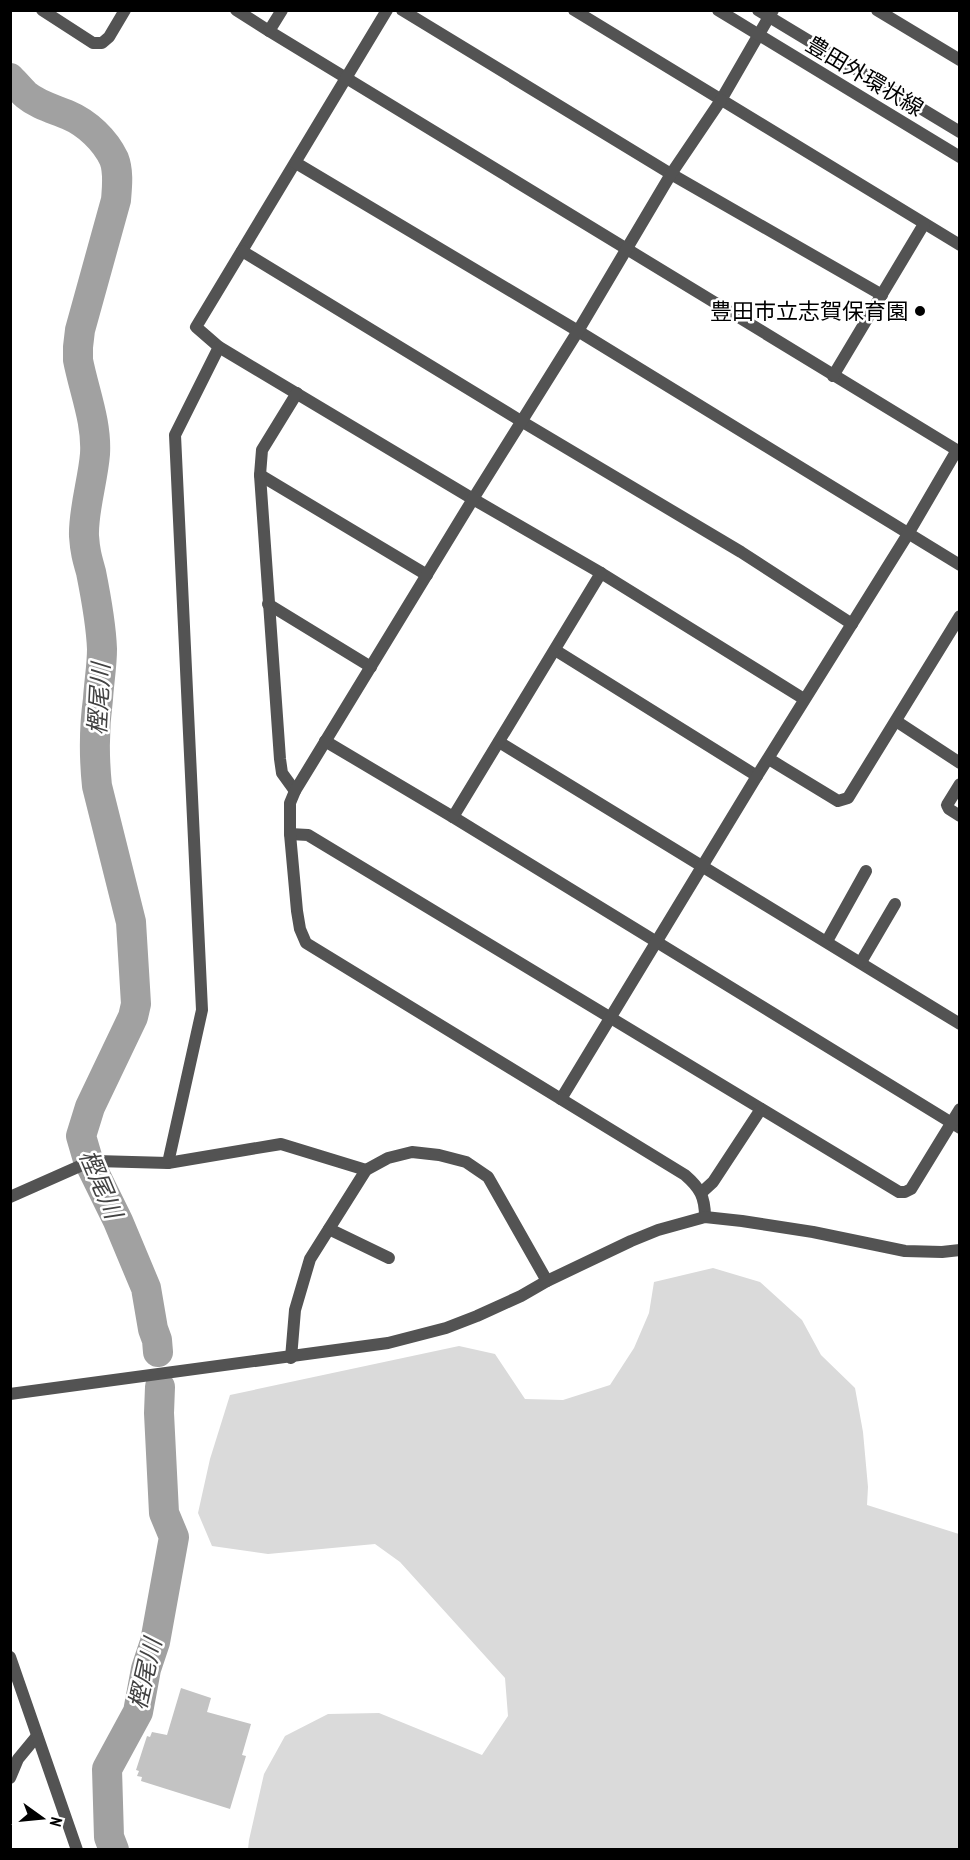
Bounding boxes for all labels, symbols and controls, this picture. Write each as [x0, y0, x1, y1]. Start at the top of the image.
street label: 豊田外環状線 [801, 30, 929, 122]
place label: 豊田市立志賀保育園 [710, 297, 908, 325]
marker: 豊田市立志賀保育園 [913, 304, 927, 318]
water label: 樫尾川 [82, 659, 117, 736]
water label: 樫尾川 [73, 1145, 131, 1226]
water label: 樫尾川 [122, 1633, 169, 1713]
north arrow [12, 1788, 72, 1848]
text: N [46, 1815, 67, 1829]

